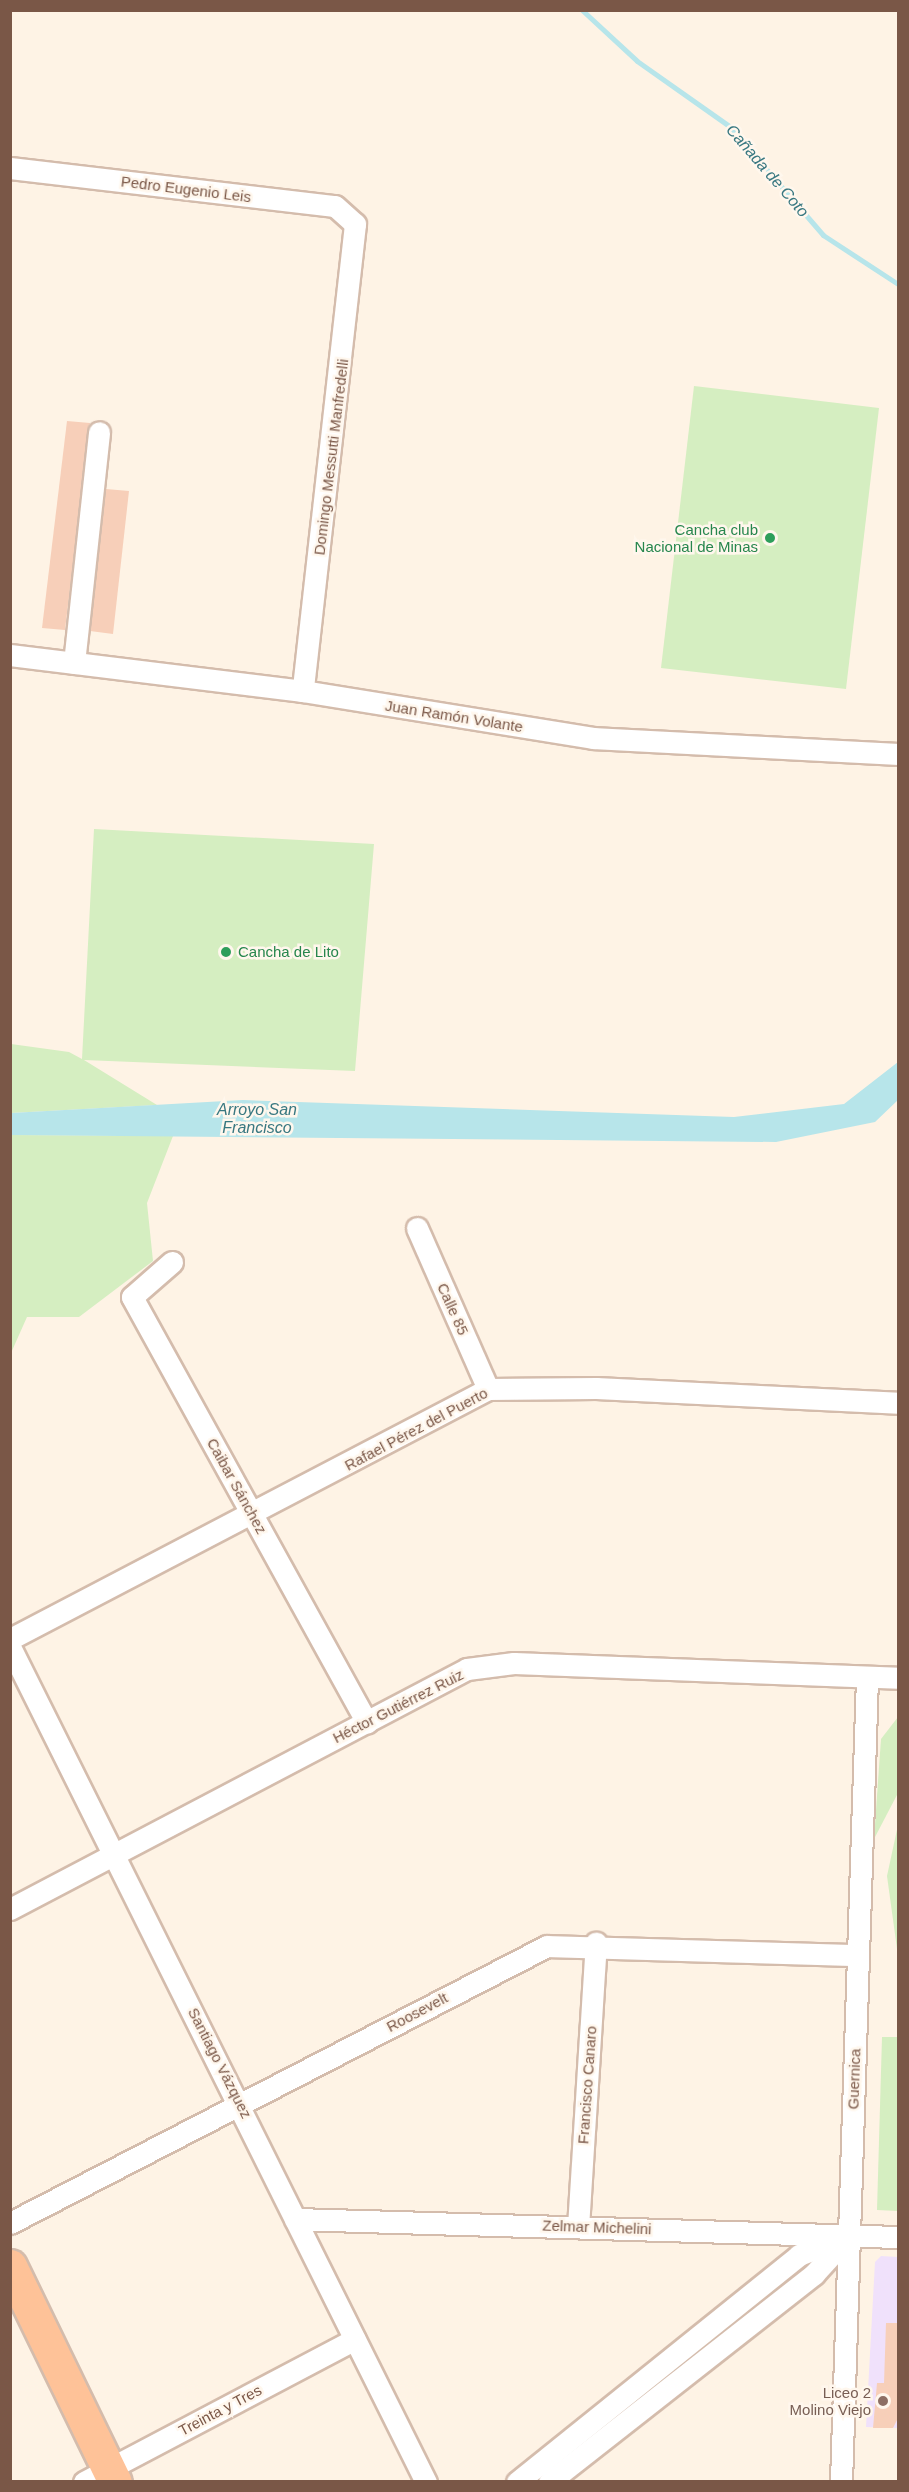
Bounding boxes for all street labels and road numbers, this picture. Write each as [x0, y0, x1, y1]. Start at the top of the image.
street label: Pedro Eugenio Leis [120, 172, 252, 206]
street label: Domingo Messutti Manfredelli [310, 358, 352, 556]
street label: Juan Ramón Volante [384, 696, 524, 736]
street label: Calle 85 [434, 1280, 472, 1338]
street label: Rafael Pérez del Puerto [341, 1384, 491, 1474]
street label: Caibar Sánchez [203, 1435, 271, 1537]
street label: Héctor Gutiérrez Ruiz [330, 1665, 466, 1747]
street label: Roosevelt [383, 1988, 451, 2036]
street label: Santiago Vázquez [184, 2005, 256, 2121]
street label: Francisco Canaro [574, 2025, 600, 2145]
street label: Guernica [844, 2048, 864, 2110]
street label: Zelmar Michelini [542, 2216, 652, 2238]
street label: Treinta y Tres [175, 2381, 265, 2439]

